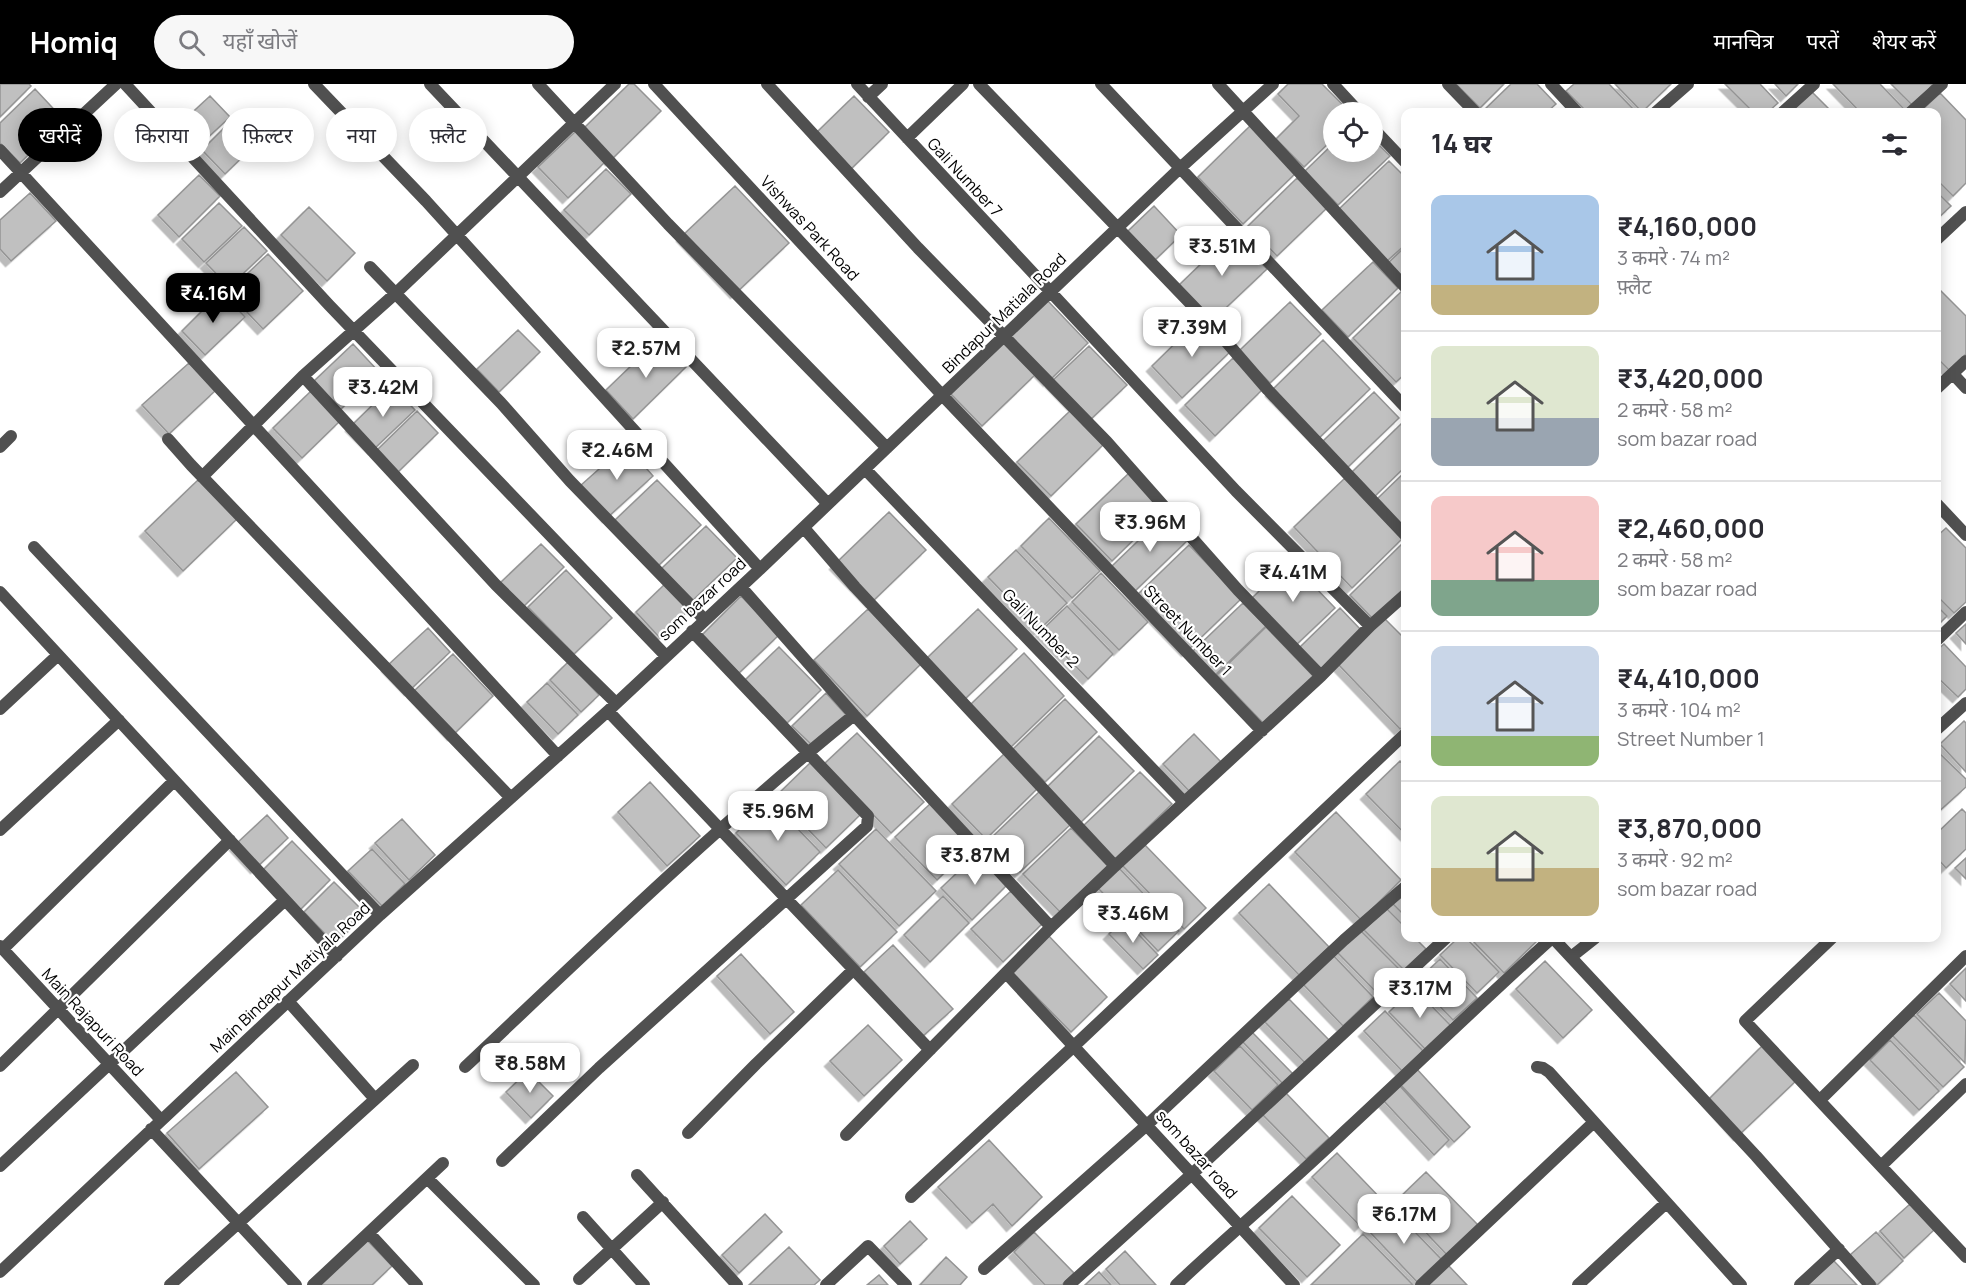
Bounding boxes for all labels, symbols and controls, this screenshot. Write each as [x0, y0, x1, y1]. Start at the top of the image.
search box [154, 15, 574, 69]
text: Homiq [30, 23, 118, 61]
icon: search [175, 26, 208, 59]
text: यहाँ खोजें [223, 26, 297, 56]
text: मानचित्र [1714, 27, 1774, 55]
text: परतें [1807, 27, 1839, 55]
text: शेयर करें [1872, 27, 1936, 55]
map controls [1323, 102, 1383, 162]
button: locate [1323, 102, 1383, 162]
chip: खरीदें [18, 108, 102, 162]
chip: किराया [114, 108, 210, 162]
chip: फ़िल्टर [222, 108, 314, 162]
chip: नया [326, 108, 397, 162]
chip: फ़्लैट [409, 108, 487, 162]
text: 14 घर [1431, 125, 1492, 161]
icon: filters [1878, 128, 1911, 161]
street label: Gali Number 7 [923, 133, 1007, 221]
street label: Vishwas Park Road [755, 171, 865, 285]
text: ₹4,160,000 [1617, 208, 1757, 244]
icon: home [1479, 219, 1551, 291]
pin: ₹3.51M [1173, 226, 1271, 277]
text: ₹3.51M [1188, 232, 1256, 259]
text: 3 कमरे · 74 m² [1617, 244, 1730, 271]
street label: Bindapur Matiala Road [937, 248, 1071, 378]
pin: ₹4.16M [164, 273, 262, 324]
text: फ़्लैट [1617, 273, 1652, 300]
text: ₹4.16M [180, 279, 246, 306]
pin: ₹7.39M [1143, 307, 1241, 358]
text: ₹7.39M [1157, 313, 1227, 340]
pin: ₹2.57M [597, 328, 695, 379]
text: ₹2.57M [611, 334, 681, 361]
text: ₹3,420,000 [1617, 360, 1764, 396]
pin: ₹3.42M [334, 367, 432, 418]
icon: home [1479, 370, 1551, 442]
text: ₹3.42M [347, 373, 419, 400]
text: 2 कमरे · 58 m² [1617, 396, 1733, 423]
text: som bazar road [1617, 425, 1757, 452]
pin: ₹2.46M [568, 430, 666, 481]
text: ₹2.46M [581, 436, 653, 463]
pin: ₹3.96M [1101, 502, 1199, 553]
text: ₹3.96M [1114, 508, 1186, 535]
text: ₹2,460,000 [1617, 510, 1765, 546]
icon: home [1479, 520, 1551, 592]
text: 2 कमरे · 58 m² [1617, 546, 1733, 573]
pin: ₹4.41M [1244, 552, 1342, 603]
street label: som bazar road [653, 553, 751, 645]
text: ₹4.41M [1259, 558, 1327, 585]
text: som bazar road [1617, 575, 1757, 602]
street label: Street Number 1 [1139, 580, 1237, 680]
street label: Gali Number 2 [998, 584, 1084, 672]
text: ₹4,410,000 [1617, 660, 1760, 696]
icon: home [1479, 670, 1551, 742]
text: 3 कमरे · 104 m² [1617, 696, 1741, 723]
text: Street Number 1 [1617, 725, 1765, 752]
pin: ₹5.96M [729, 791, 827, 842]
text: ₹5.96M [742, 797, 814, 824]
text: ₹3,870,000 [1617, 810, 1762, 846]
icon: home [1479, 820, 1551, 892]
pin: ₹3.87M [926, 835, 1024, 886]
text: ₹3.87M [940, 841, 1010, 868]
text: 3 कमरे · 92 m² [1617, 846, 1733, 873]
text: som bazar road [1617, 875, 1757, 902]
pin: ₹3.46M [1084, 893, 1182, 944]
street label: Main Bindapur Matiyala Road [205, 897, 375, 1057]
text: ₹3.46M [1097, 899, 1169, 926]
street label: Main Rajapuri Road [37, 963, 149, 1081]
pin: ₹3.17M [1371, 968, 1469, 1019]
text: ₹3.17M [1388, 974, 1452, 1001]
pin: ₹8.58M [481, 1043, 579, 1094]
text: ₹8.58M [494, 1049, 566, 1076]
street label: som bazar road [1151, 1105, 1243, 1203]
pin: ₹6.17M [1355, 1194, 1453, 1245]
text: ₹6.17M [1372, 1200, 1437, 1227]

